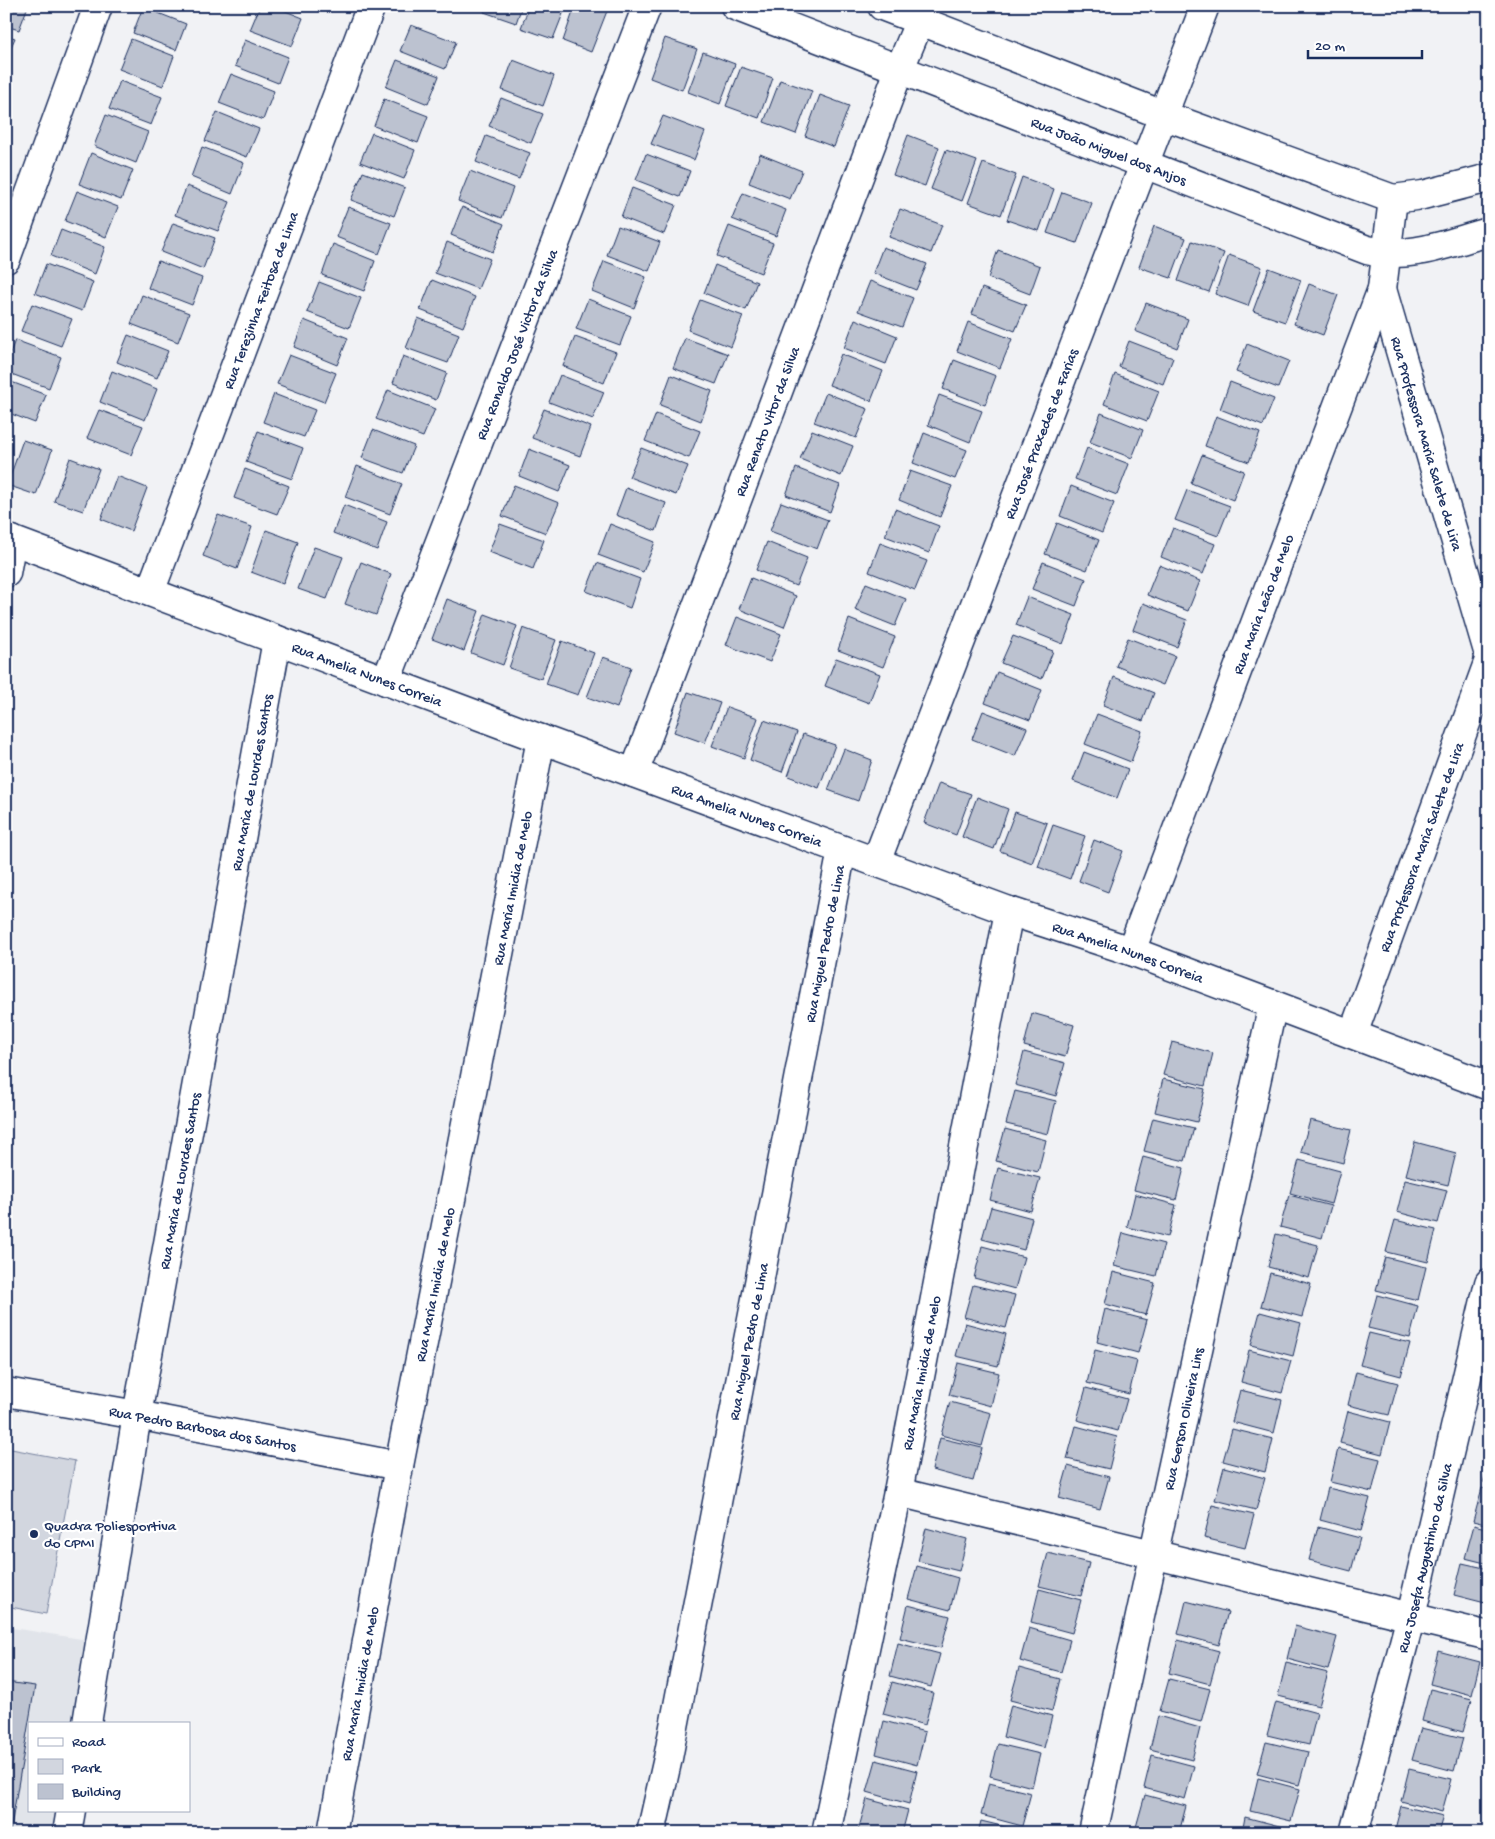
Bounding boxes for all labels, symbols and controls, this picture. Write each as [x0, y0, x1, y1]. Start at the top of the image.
scale bar [1308, 28, 1421, 60]
text: 20 m [1315, 38, 1345, 56]
street label: Rua João Miguel dos Anjos [1028, 114, 1189, 191]
street label: Rua Terezinha Feitosa de Lima [220, 209, 304, 392]
street label: Rua Ronaldo José Victor da Silva [473, 247, 563, 443]
street label: Rua Professora Maria Salete de Lira [1385, 335, 1465, 554]
street label: Rua Renato Vitor da Silva [732, 344, 805, 499]
street label: Rua José Praxedes de Farias [1002, 346, 1084, 522]
street label: Rua Maria Leão de Melo [1230, 532, 1299, 677]
street label: Rua Amelia Nunes Correia [289, 639, 445, 712]
street label: Rua Maria de Lourdes Santos [228, 692, 278, 872]
street label: Rua Professora Maria Salete de Lira [1376, 740, 1470, 955]
street label: Rua Amelia Nunes Correia [668, 781, 825, 853]
street label: Rua Maria Imidia de Melo [490, 809, 538, 967]
street label: Rua Miguel Pedro de Lima [802, 863, 850, 1024]
street label: Rua Amelia Nunes Correia [1050, 919, 1206, 989]
street label: Rua Maria de Lourdes Santos [156, 1091, 206, 1271]
street label: Rua Maria Imidia de Melo [413, 1206, 460, 1364]
street label: Rua Miguel Pedro de Lima [726, 1261, 774, 1422]
street label: Rua Maria Imidia de Melo [899, 1294, 946, 1452]
street label: Rua Gerson Oliveira Lins [1161, 1346, 1209, 1492]
street label: Rua Pedro Barbosa dos Santos [107, 1403, 298, 1457]
street label: Rua Josefa Augustinho da Silva [1395, 1461, 1458, 1655]
place label: Quadra Poliesportiva do CPMI [44, 1518, 177, 1553]
marker: Quadra Poliesportiva do CPMI [28, 1528, 40, 1540]
street label: Rua Maria Imidia de Melo [338, 1605, 384, 1763]
legend [28, 1722, 190, 1812]
text: Road [72, 1734, 106, 1752]
text: Park [71, 1760, 102, 1778]
text: Building [71, 1784, 121, 1802]

